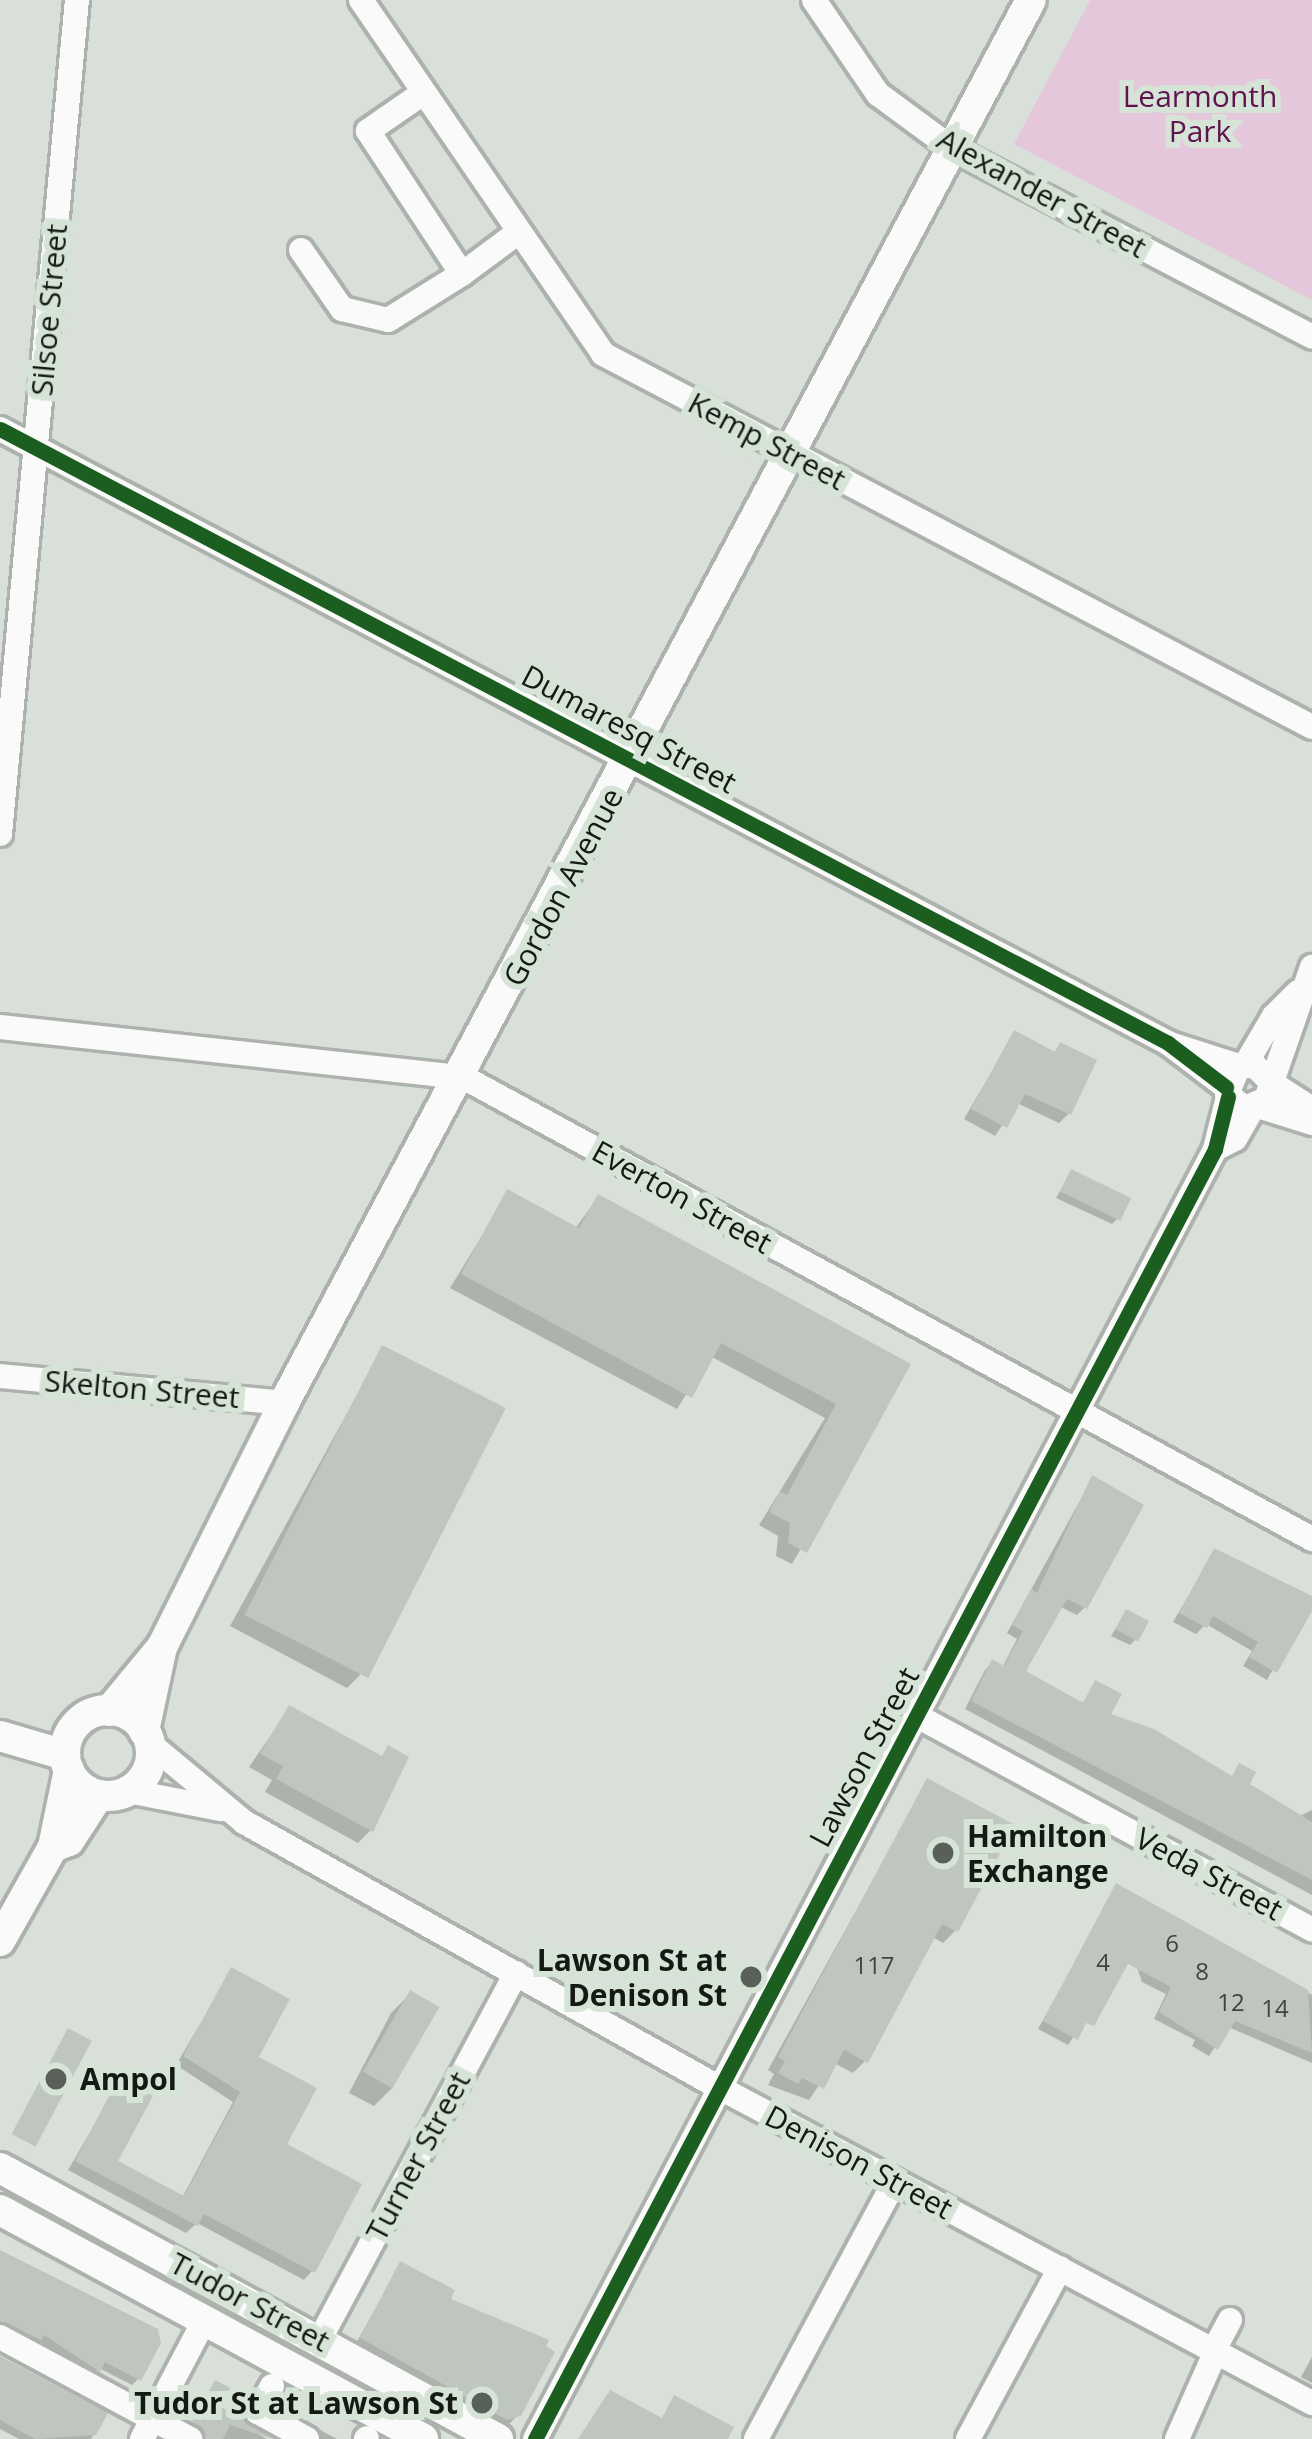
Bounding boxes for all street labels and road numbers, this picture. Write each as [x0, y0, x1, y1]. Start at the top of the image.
street label: Alexander Street [931, 121, 1153, 265]
street label: Silsoe Street [24, 223, 74, 397]
street label: Kemp Street [682, 385, 852, 497]
street label: Dumaresq Street [516, 657, 742, 801]
street label: Gordon Avenue [496, 782, 630, 992]
street label: Everton Street [586, 1133, 778, 1261]
street label: Skelton Street [43, 1363, 241, 1415]
street label: Lawson Street [802, 1661, 926, 1853]
street label: Veda Street [1129, 1820, 1289, 1928]
street label: Turner Street [358, 2065, 478, 2247]
street label: Denison Street [759, 2098, 959, 2226]
street label: Tudor Street [164, 2245, 336, 2359]

